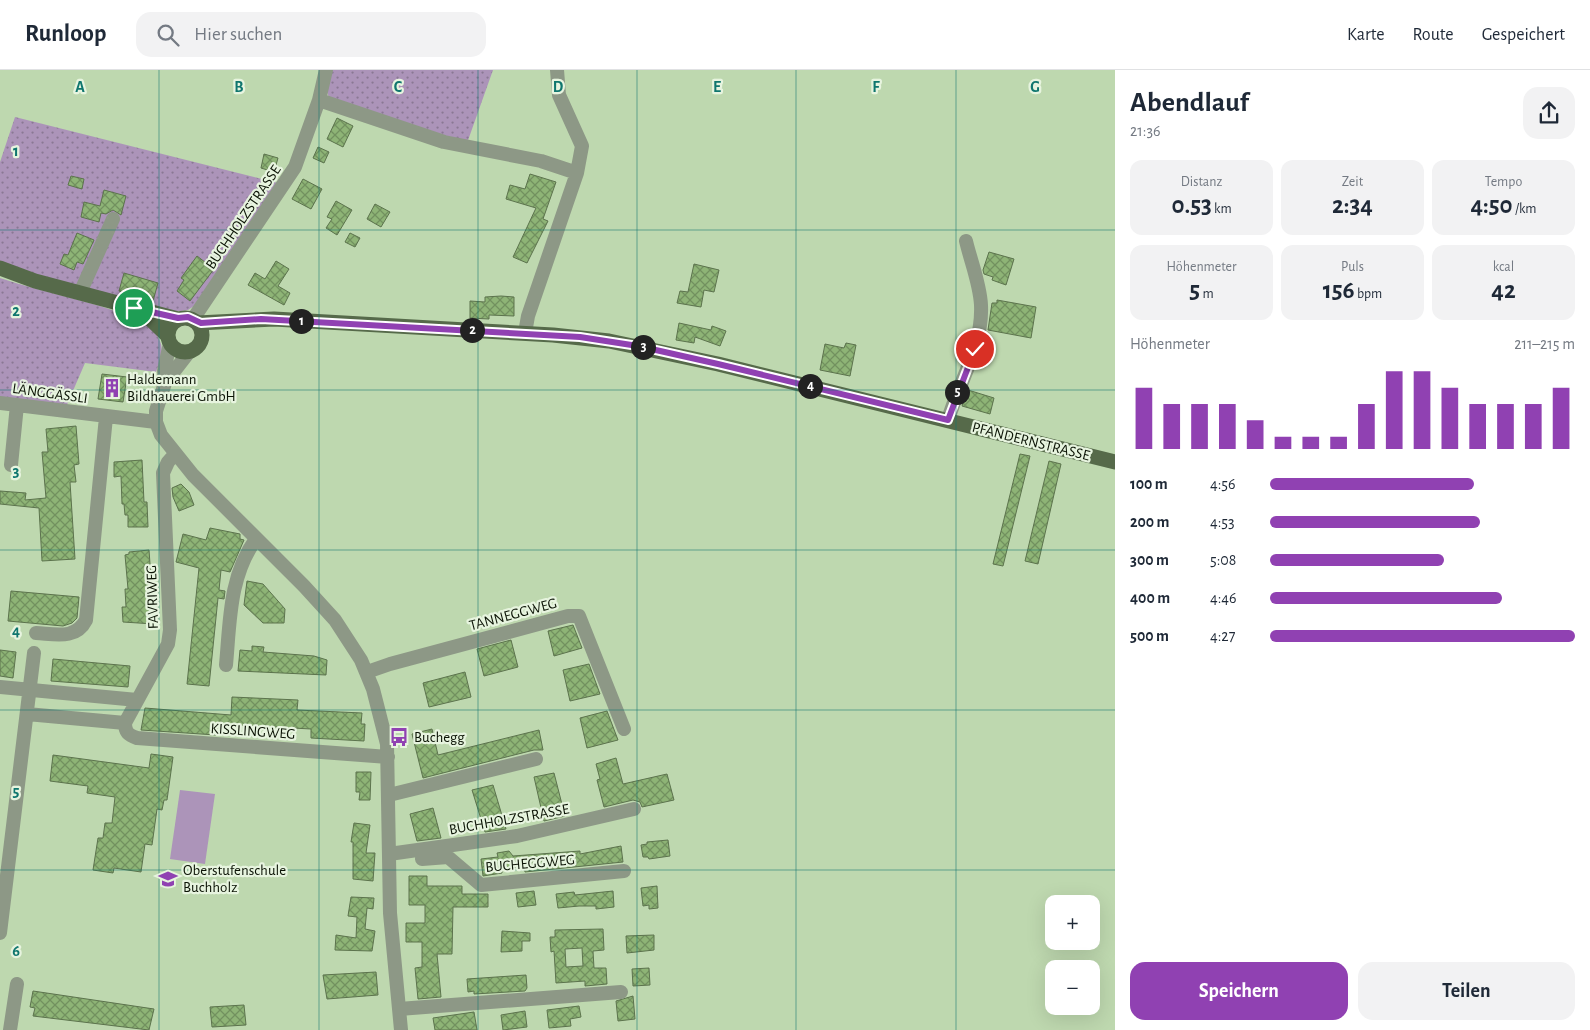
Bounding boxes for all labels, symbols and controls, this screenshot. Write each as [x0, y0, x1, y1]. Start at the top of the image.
search box [136, 12, 486, 57]
icon: search [154, 21, 182, 49]
text: Runloop [25, 22, 106, 46]
text: Hier suchen [194, 25, 282, 44]
text: Karte [1347, 26, 1384, 44]
text: Route [1412, 26, 1454, 44]
text: Gespeichert [1482, 26, 1565, 44]
text: A [75, 79, 85, 95]
text: B [234, 79, 244, 95]
text: C [394, 79, 403, 95]
text: D [553, 79, 564, 95]
text: E [713, 79, 721, 95]
text: F [872, 79, 880, 95]
text: G [1030, 79, 1040, 95]
button: share [1523, 87, 1575, 139]
text: Abendlauf [1130, 89, 1249, 117]
text: 21:36 [1130, 123, 1161, 139]
text: 1 [13, 143, 19, 159]
street label: BUCHHOLZSTRASSE [203, 163, 284, 272]
text: Distanz [1181, 175, 1222, 189]
text: Zeit [1342, 175, 1363, 189]
text: Tempo [1485, 175, 1522, 189]
text: 0.53 [1171, 193, 1212, 218]
text: 2:34 [1332, 193, 1373, 218]
text: 4:50 [1470, 193, 1513, 218]
text: km [1212, 202, 1232, 216]
text: /km [1513, 202, 1537, 216]
text: Höhenmeter [1167, 260, 1236, 274]
text: Puls [1341, 260, 1364, 274]
text: kcal [1493, 260, 1514, 274]
text: 5 [1189, 278, 1200, 303]
text: 156 [1323, 278, 1355, 303]
text: 42 [1491, 278, 1516, 303]
pin [113, 287, 155, 329]
text: m [1200, 287, 1214, 301]
text: bpm [1355, 287, 1382, 301]
icon: arrive [120, 294, 148, 322]
text: 2 [12, 303, 20, 319]
pin: 1 [288, 308, 314, 334]
text: 1 [299, 314, 304, 328]
pin: 2 [460, 318, 484, 342]
text: 2 [469, 323, 476, 337]
pin [954, 328, 996, 370]
pin: 3 [630, 334, 656, 360]
icon: check [961, 335, 989, 363]
text: Höhenmeter [1130, 336, 1210, 352]
text: 211–215 m [1514, 336, 1575, 352]
text: 3 [640, 340, 647, 354]
place label: Haldemann Bildhauerei GmbH [127, 372, 236, 404]
pin: 4 [798, 374, 822, 398]
building icon: Haldemann Bildhauerei GmbH [101, 377, 123, 399]
text: 4 [807, 379, 814, 393]
street label: LÄNGGÄSSLI [11, 380, 89, 406]
pin: 5 [944, 380, 970, 404]
text: 5 [954, 385, 961, 399]
street label: PFANDERNSTRASSE [970, 420, 1091, 463]
text: 3 [13, 463, 20, 479]
text: 100 m [1130, 476, 1168, 492]
text: 4:56 [1210, 476, 1236, 492]
text: 200 m [1130, 514, 1170, 530]
text: 4:53 [1210, 514, 1235, 530]
text: 300 m [1130, 552, 1169, 568]
text: 5:08 [1210, 552, 1236, 568]
street label: FAVRIWEG [144, 565, 161, 629]
text: 400 m [1130, 590, 1170, 606]
text: 4:46 [1210, 590, 1237, 606]
street label: TANNEGGWEG [468, 596, 559, 633]
text: 4 [12, 623, 20, 639]
text: 500 m [1130, 628, 1169, 644]
text: 4:27 [1210, 628, 1235, 644]
street label: KISSLINGWEG [210, 721, 296, 742]
bus stop icon: Buchegg [388, 726, 410, 748]
place label: Buchegg [414, 730, 465, 745]
text: 5 [13, 783, 20, 799]
street label: BUCHHOLZSTRASSE [448, 802, 570, 837]
street label: BUCHEGGWEG [485, 852, 575, 875]
place label: Oberstufenschule Buchholz [183, 863, 286, 895]
school or university icon: Oberstufenschule Buchholz [157, 868, 179, 890]
map controls [1045, 895, 1100, 1015]
button: + [1045, 895, 1100, 950]
text: 6 [12, 943, 20, 959]
button: − [1045, 960, 1100, 1015]
button: Speichern [1130, 962, 1348, 1020]
button: Teilen [1358, 962, 1575, 1020]

